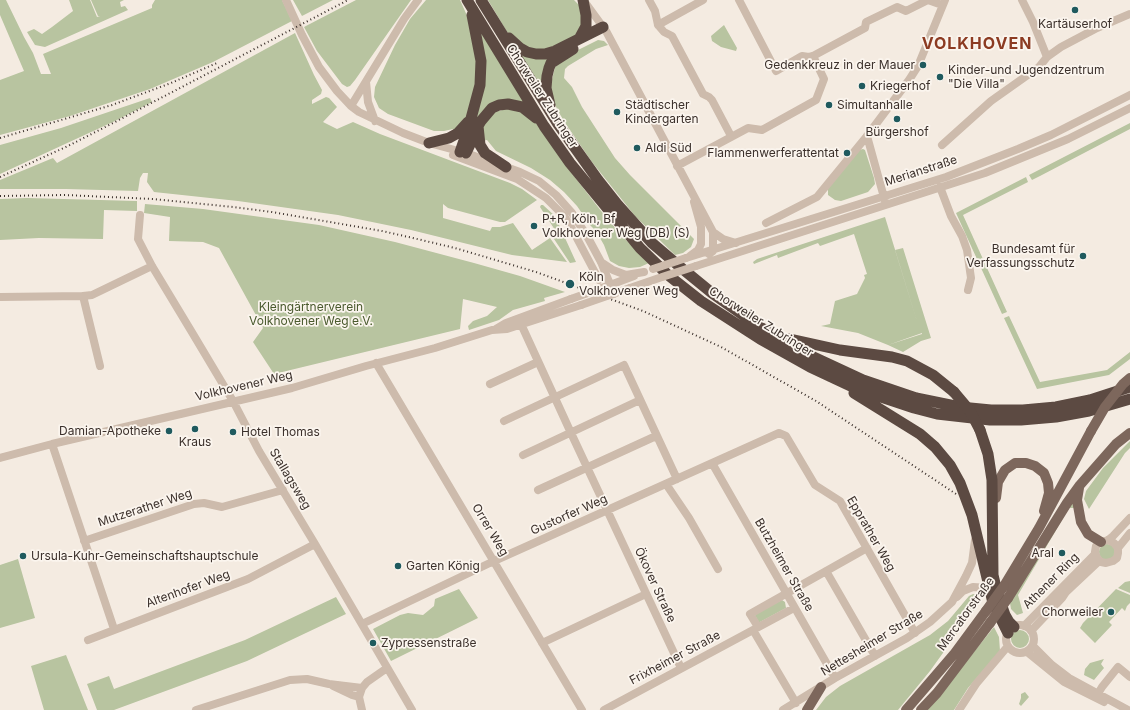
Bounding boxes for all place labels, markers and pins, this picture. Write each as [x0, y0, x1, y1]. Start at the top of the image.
marker: Kartäuserhof [1070, 5, 1080, 15]
place label: Kartäuserhof [1038, 17, 1112, 31]
place label: Gedenkkreuz in der Mauer [764, 58, 915, 72]
marker: Gedenkkreuz in der Mauer [918, 60, 928, 70]
place label: Kinder-und Jugendzentrum "Die Villa" [948, 63, 1104, 91]
marker: Kinder-und Jugendzentrum "Die Villa" [935, 72, 945, 82]
place label: Kriegerhof [870, 79, 930, 93]
marker: Kriegerhof [857, 81, 867, 91]
place label: Städtischer Kindergarten [625, 98, 699, 126]
place label: Simultanhalle [837, 98, 913, 112]
marker: Simultanhalle [824, 100, 834, 110]
marker: Städtischer Kindergarten [612, 107, 622, 117]
marker: Bürgershof [892, 114, 902, 124]
place label: Bürgershof [865, 125, 929, 139]
place label: Aldi Süd [645, 141, 692, 155]
marker: Aldi Süd [632, 143, 642, 153]
place label: Flammenwerferattentat [707, 146, 839, 160]
marker: Flammenwerferattentat [842, 148, 852, 158]
place label: P+R, Köln, Bf Volkhovener Weg (DB) (S) [542, 212, 690, 240]
marker: P+R, Köln, Bf Volkhovener Weg (DB) (S) [529, 221, 539, 231]
place label: Bundesamt für Verfassungsschutz [966, 242, 1075, 270]
marker: Bundesamt für Verfassungsschutz [1078, 251, 1088, 261]
place label: Köln Volkhovener Weg [579, 270, 678, 298]
marker: Köln Volkhovener Weg [564, 278, 576, 290]
place label: Damian-Apotheke [59, 424, 161, 438]
marker: Kraus [190, 424, 200, 434]
place label: Hotel Thomas [241, 425, 320, 439]
marker: Damian-Apotheke [164, 426, 174, 436]
marker: Hotel Thomas [228, 427, 238, 437]
place label: Kraus [179, 435, 211, 449]
place label: Aral [1032, 546, 1054, 560]
marker: Aral [1057, 548, 1067, 558]
place label: Ursula-Kuhr-Gemeinschaftshauptschule [31, 549, 258, 563]
marker: Ursula-Kuhr-Gemeinschaftshauptschule [18, 551, 28, 561]
place label: Garten König [406, 559, 480, 573]
marker: Garten König [393, 561, 403, 571]
place label: Chorweiler [1041, 605, 1103, 619]
marker: Chorweiler [1106, 607, 1116, 617]
place label: Zypressenstraße [381, 636, 477, 650]
marker: Zypressenstraße [368, 638, 378, 648]

